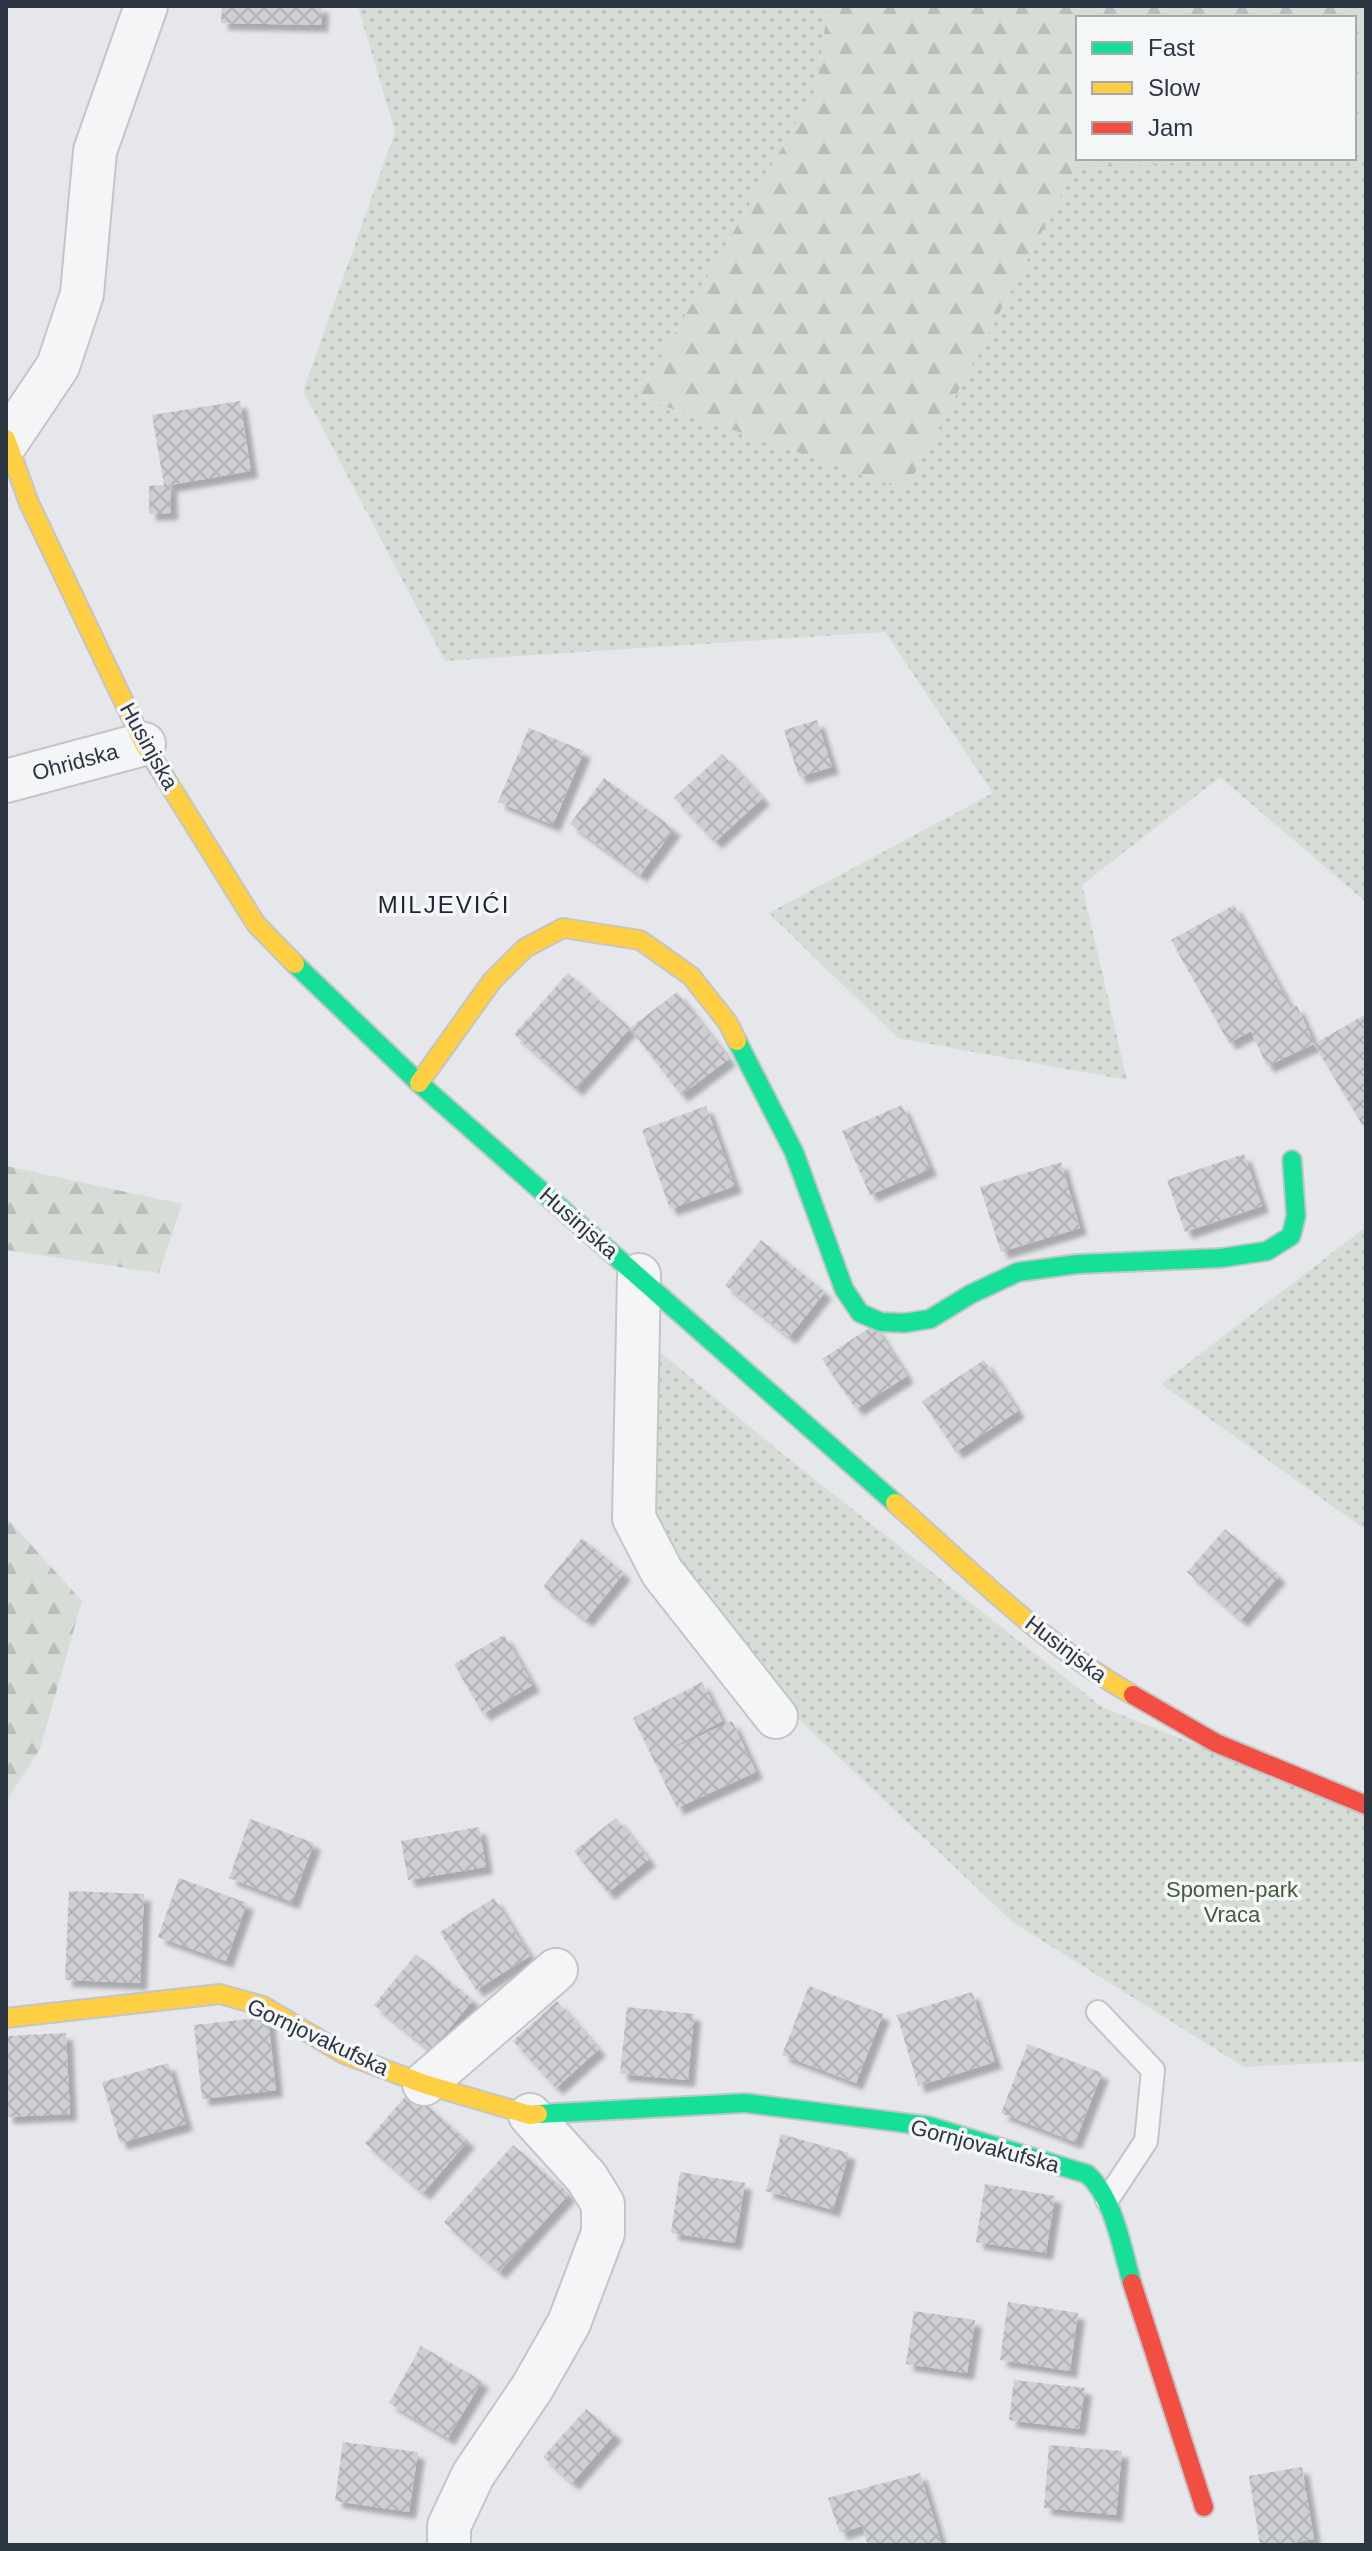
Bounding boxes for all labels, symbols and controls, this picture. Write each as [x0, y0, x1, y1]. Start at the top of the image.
legend [1076, 16, 1356, 160]
text: Fast [1148, 34, 1195, 61]
text: Slow [1148, 74, 1201, 101]
text: Jam [1148, 114, 1193, 141]
street label: Husinjska [115, 698, 183, 794]
street label: Ohridska [29, 738, 121, 785]
district label: MILJEVIĆI [378, 891, 510, 918]
street label: Husinjska [535, 1182, 624, 1264]
street label: Husinjska [1020, 1610, 1112, 1688]
park label: Spomen-park Vraca [1166, 1877, 1299, 1927]
street label: Gornjovakufska [243, 1993, 393, 2081]
street label: Gornjovakufska [908, 2114, 1063, 2178]

